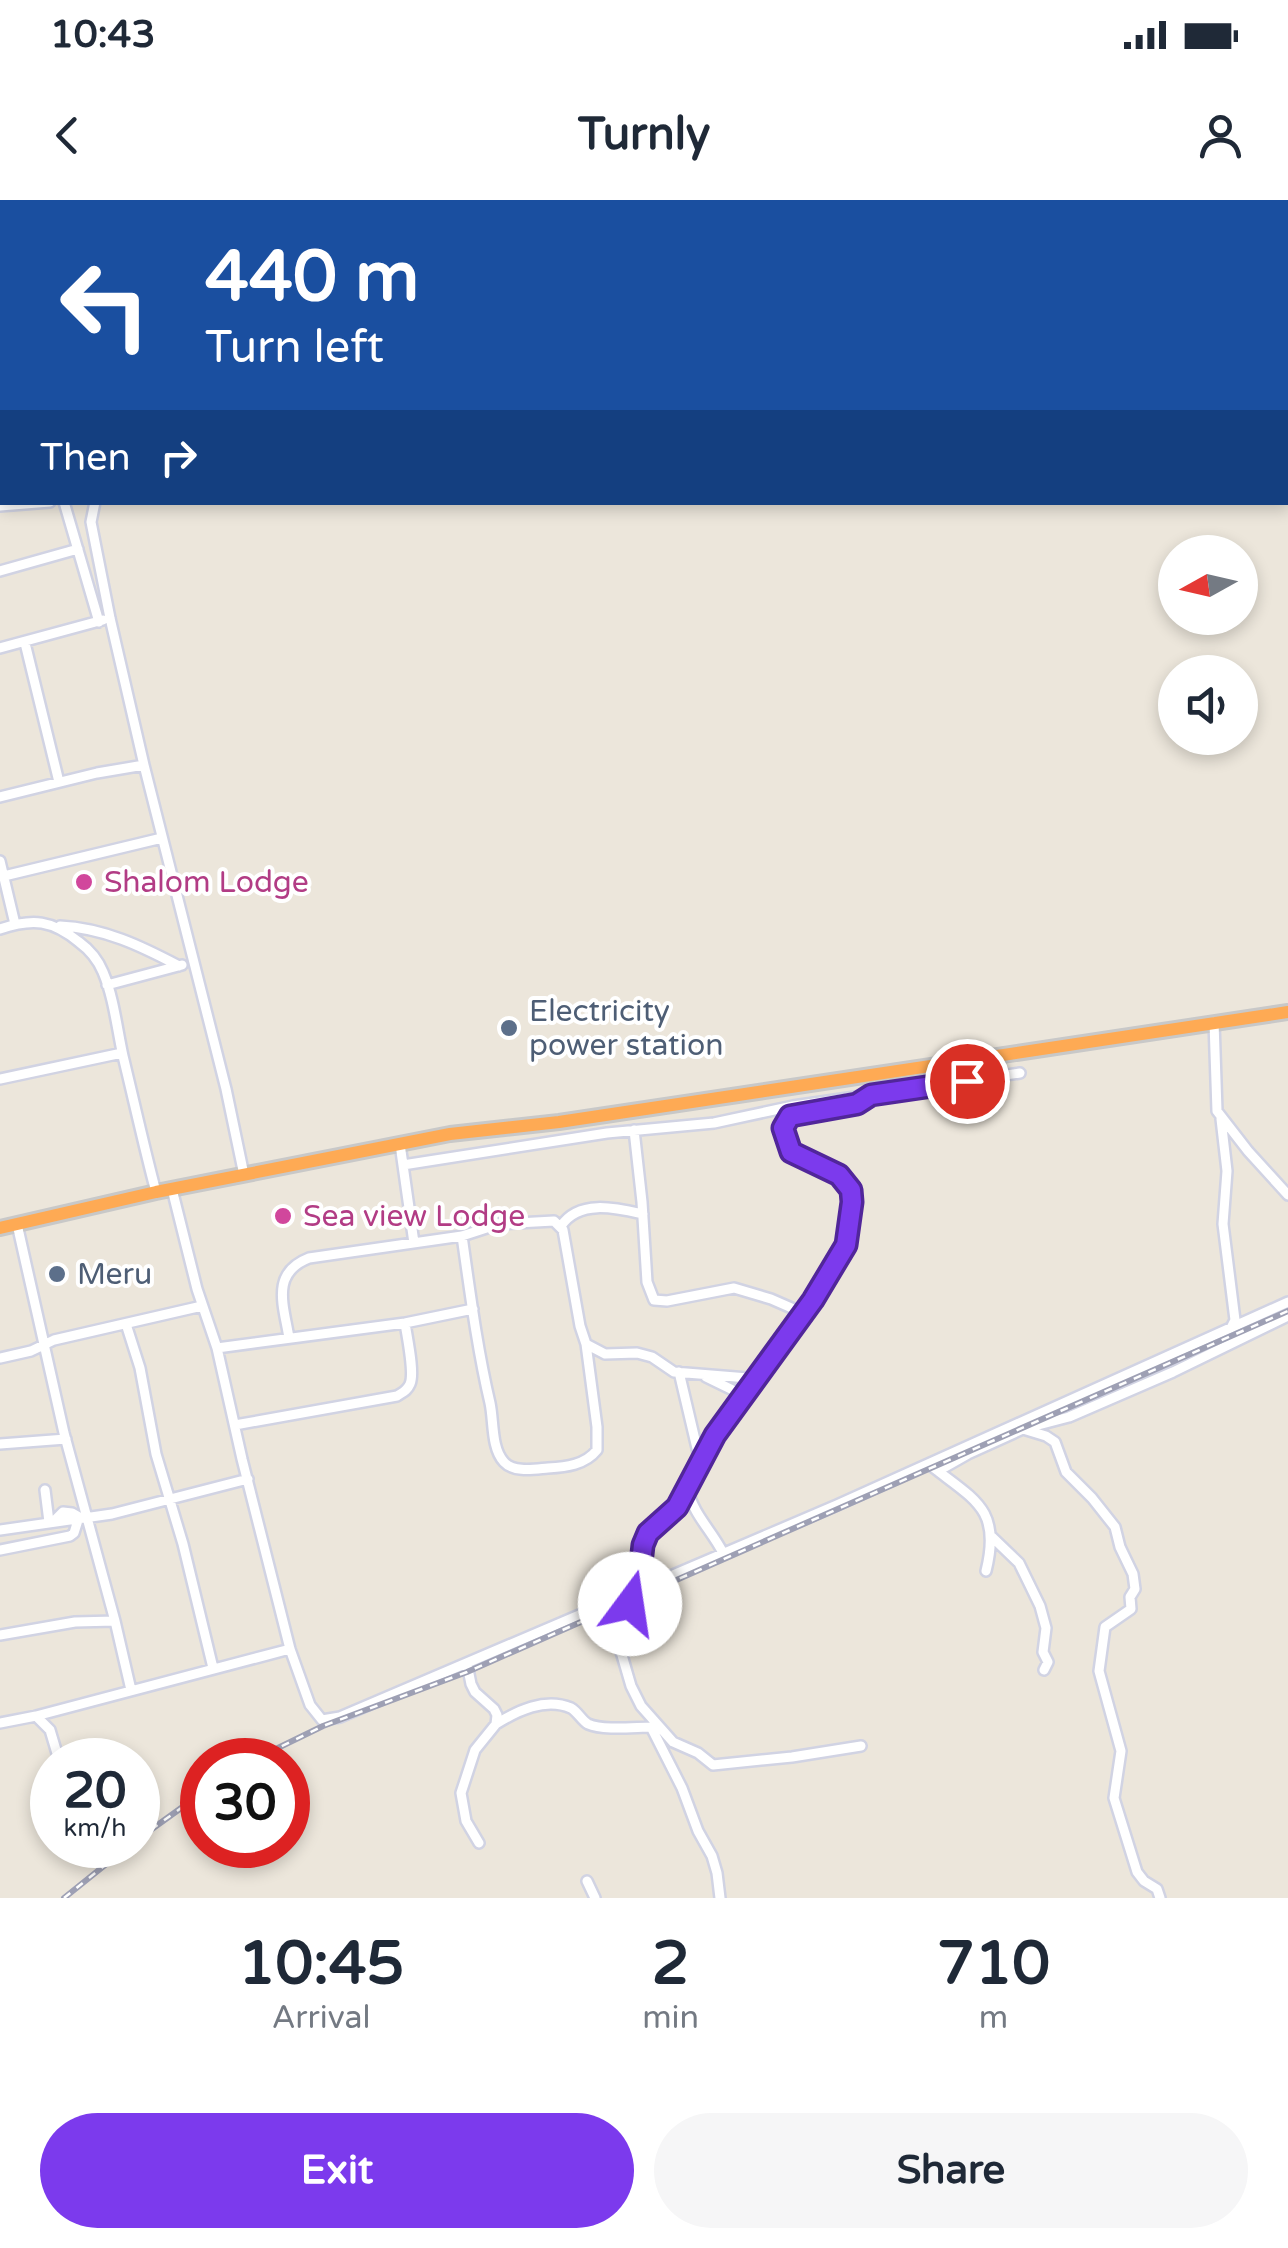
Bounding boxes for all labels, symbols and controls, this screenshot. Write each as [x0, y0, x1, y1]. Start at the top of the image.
text: 10:43 [50, 12, 155, 58]
icon: back [40, 108, 95, 163]
text: Turnly [578, 108, 710, 162]
icon: person [1193, 108, 1248, 163]
text: 440 m [205, 236, 419, 320]
icon: left [40, 240, 170, 370]
text: Turn left [205, 321, 384, 375]
icon: right [151, 430, 206, 485]
text: Then [40, 435, 131, 481]
north arrow [1158, 535, 1258, 635]
map controls [1158, 535, 1258, 755]
button: sound [1158, 655, 1258, 755]
place label: Shalom Lodge [104, 864, 309, 901]
marker: Shalom Lodge [73, 871, 95, 893]
place label: Electricity power station [529, 993, 723, 1064]
marker: Electricity power station [498, 1017, 520, 1039]
pin [925, 1039, 1010, 1124]
icon: arrive [940, 1054, 995, 1109]
place label: Sea view Lodge [303, 1198, 525, 1235]
marker: Sea view Lodge [272, 1205, 294, 1227]
place label: Meru [77, 1256, 152, 1293]
marker: Meru [46, 1263, 68, 1285]
position arrow [578, 1552, 682, 1656]
speed limit sign: 30 [180, 1738, 310, 1868]
text: 20 [64, 1761, 126, 1821]
text: km/h [64, 1813, 126, 1843]
text: 10:45 [238, 1928, 404, 2000]
text: 2 [652, 1928, 689, 2000]
text: 710 [937, 1928, 1050, 2000]
text: Arrival [272, 1999, 371, 2037]
text: min [642, 1999, 699, 2037]
text: m [979, 1999, 1008, 2037]
button: Exit [40, 2113, 634, 2228]
button: Share [654, 2113, 1248, 2228]

